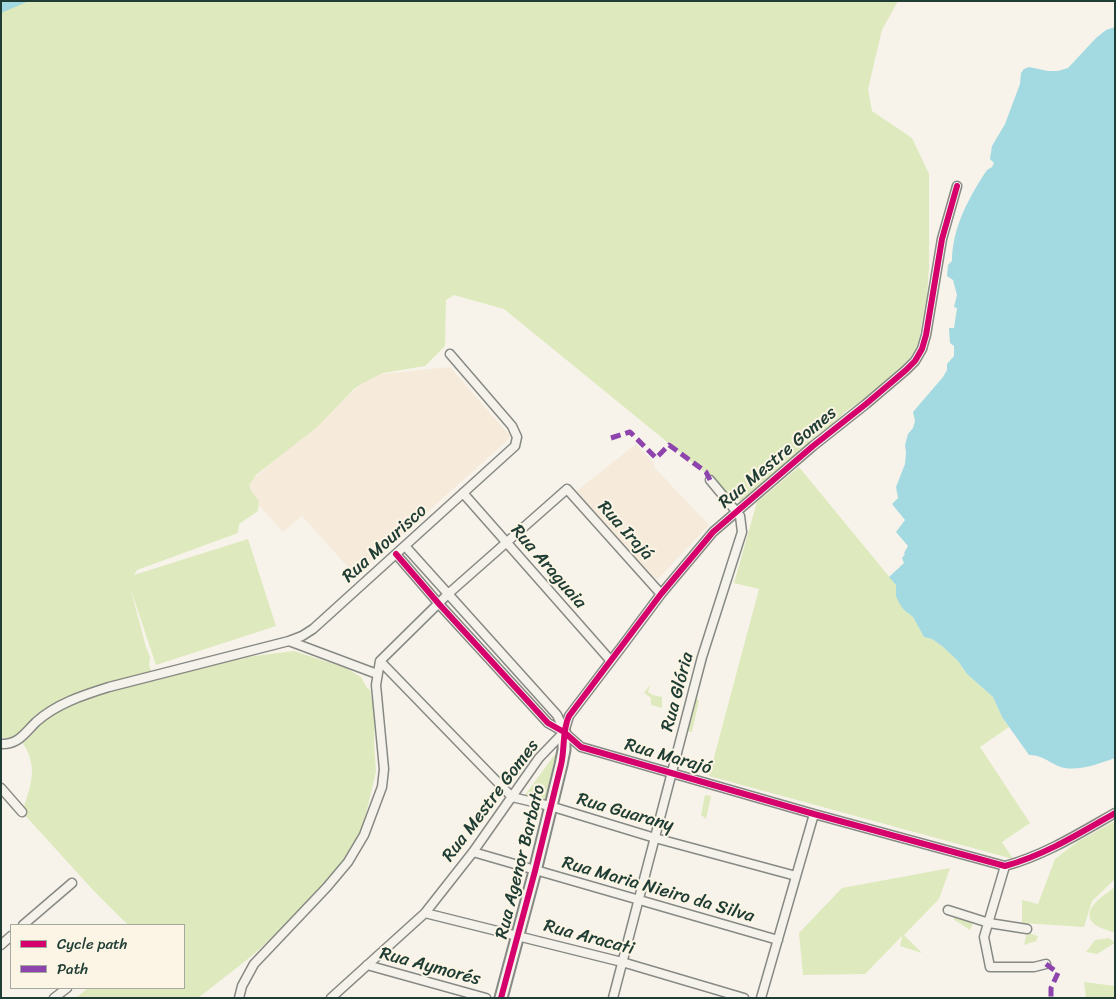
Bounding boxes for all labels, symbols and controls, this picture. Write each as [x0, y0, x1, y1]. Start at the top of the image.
street label: Rua Mestre Gomes [715, 402, 841, 514]
street label: Rua Irajá [593, 497, 657, 565]
street label: Rua Mourisco [338, 500, 432, 588]
street label: Rua Araguaia [506, 521, 590, 613]
street label: Rua Glória [657, 650, 699, 734]
street label: Rua Marajó [622, 734, 714, 780]
street label: Rua Mestre Gomes [438, 736, 544, 866]
street label: Rua Agenor Barbato [491, 783, 551, 941]
street label: Rua Guarany [574, 789, 676, 837]
street label: Rua Maria Nieiro da Silva [559, 852, 757, 928]
street label: Rua Aracati [541, 916, 637, 960]
legend [10, 924, 185, 989]
text: Cycle path [57, 931, 127, 957]
street label: Rua Aymorés [377, 943, 483, 991]
text: Path [57, 956, 88, 982]

